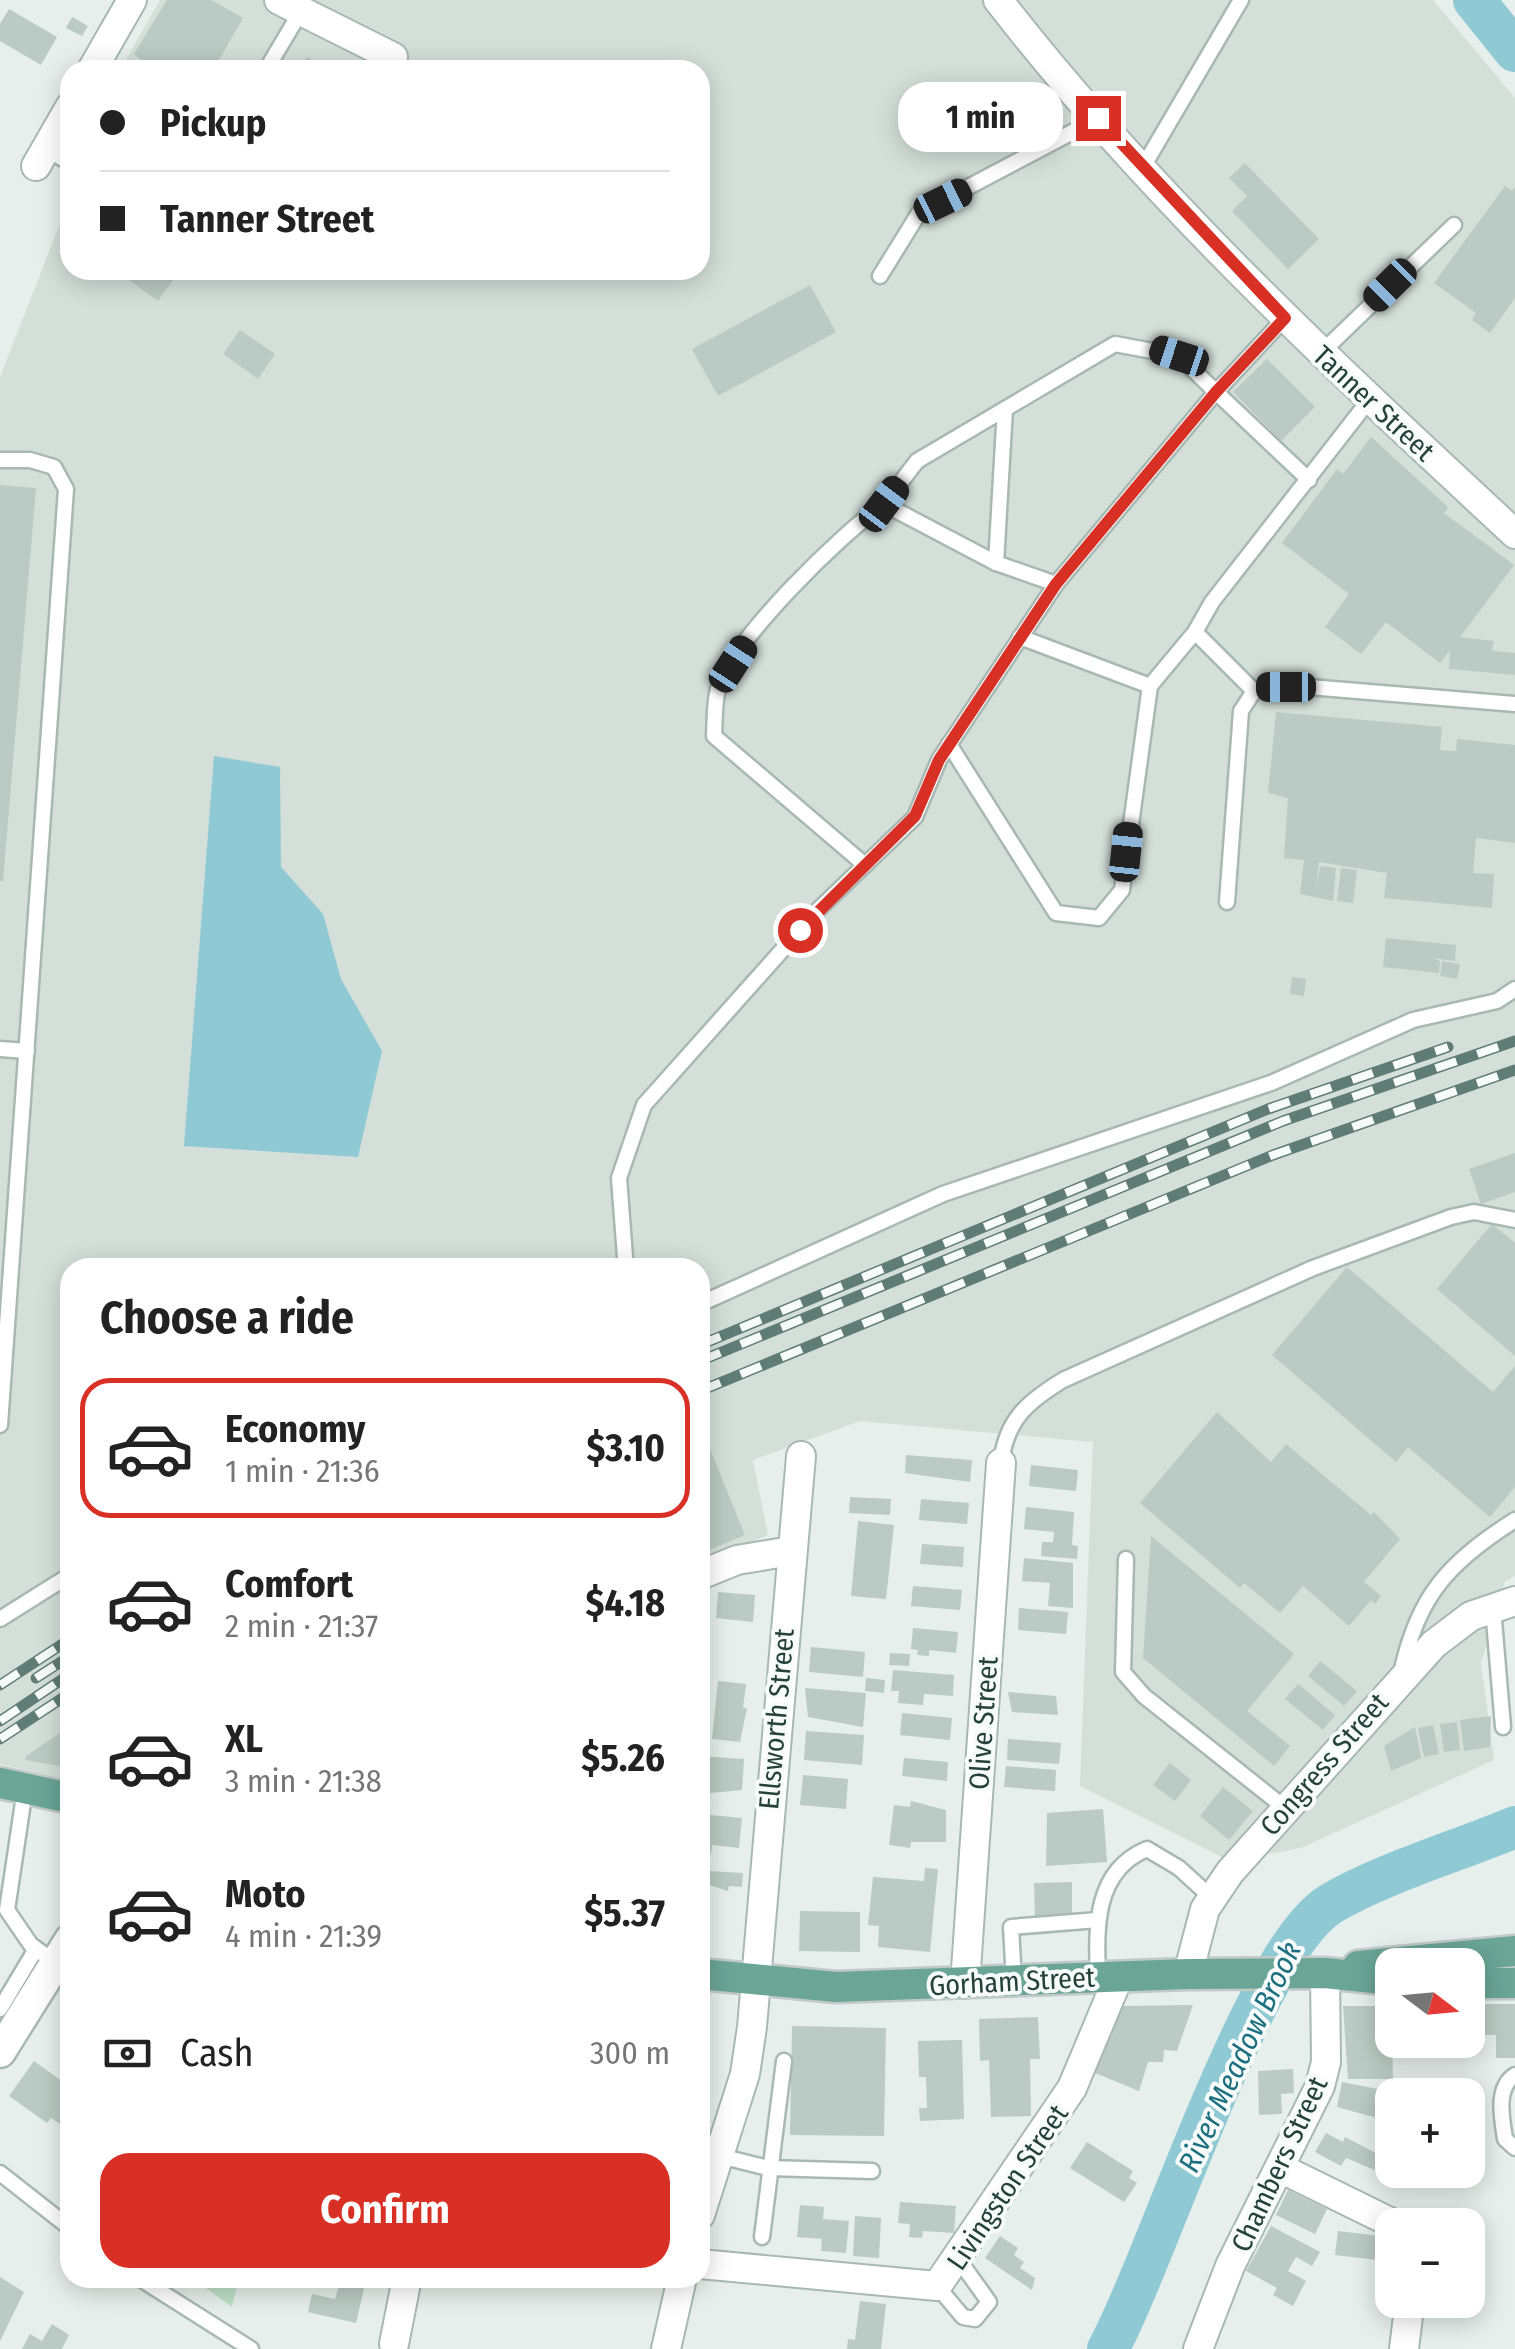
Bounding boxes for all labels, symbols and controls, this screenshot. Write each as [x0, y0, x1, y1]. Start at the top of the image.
callout: 1 min [898, 83, 1063, 153]
route end [1076, 96, 1121, 141]
text: 1 min [946, 98, 1015, 136]
text: Pickup [160, 100, 266, 146]
car [909, 174, 977, 228]
text: Tanner Street [160, 196, 374, 242]
car [1358, 253, 1422, 317]
car [1146, 332, 1212, 380]
street label: Tanner Street [1306, 339, 1442, 468]
car [854, 471, 914, 537]
car [704, 631, 762, 697]
car [1256, 672, 1316, 702]
car [1108, 821, 1144, 883]
route start [778, 908, 823, 953]
text: Choose a ride [100, 1291, 354, 1345]
icon: car [105, 1403, 195, 1493]
text: Economy [225, 1406, 365, 1452]
text: $3.10 [586, 1425, 665, 1471]
text: 1 min · 21:36 [225, 1452, 380, 1490]
icon: car [105, 1558, 195, 1648]
text: Comfort [225, 1561, 353, 1607]
text: $4.18 [586, 1580, 665, 1626]
text: 2 min · 21:37 [225, 1607, 378, 1645]
street label: Ellsworth Street [752, 1626, 801, 1811]
street label: Olive Street [962, 1654, 1005, 1791]
street label: Congress Street [1253, 1686, 1396, 1842]
icon: car [105, 1713, 195, 1803]
text: XL [225, 1716, 263, 1762]
text: $5.26 [581, 1735, 665, 1781]
text: 3 min · 21:38 [225, 1762, 382, 1800]
icon: car [105, 1868, 195, 1958]
text: Moto [225, 1871, 306, 1917]
text: $5.37 [584, 1890, 665, 1936]
text: 4 min · 21:39 [225, 1917, 382, 1955]
water label: River Meadow Brook [1171, 1936, 1309, 2178]
north arrow [1375, 1948, 1485, 2058]
map controls [1375, 1948, 1485, 2318]
street label: Gorham Street [928, 1961, 1097, 2002]
icon: cash [100, 2026, 155, 2081]
text: Cash [180, 2030, 254, 2076]
text: 300 m [590, 2034, 670, 2072]
street label: Chambers Street [1224, 2071, 1335, 2257]
button: + [1375, 2078, 1485, 2188]
street label: Livingston Street [940, 2098, 1075, 2276]
button: Confirm [100, 2153, 670, 2268]
button: − [1375, 2208, 1485, 2318]

